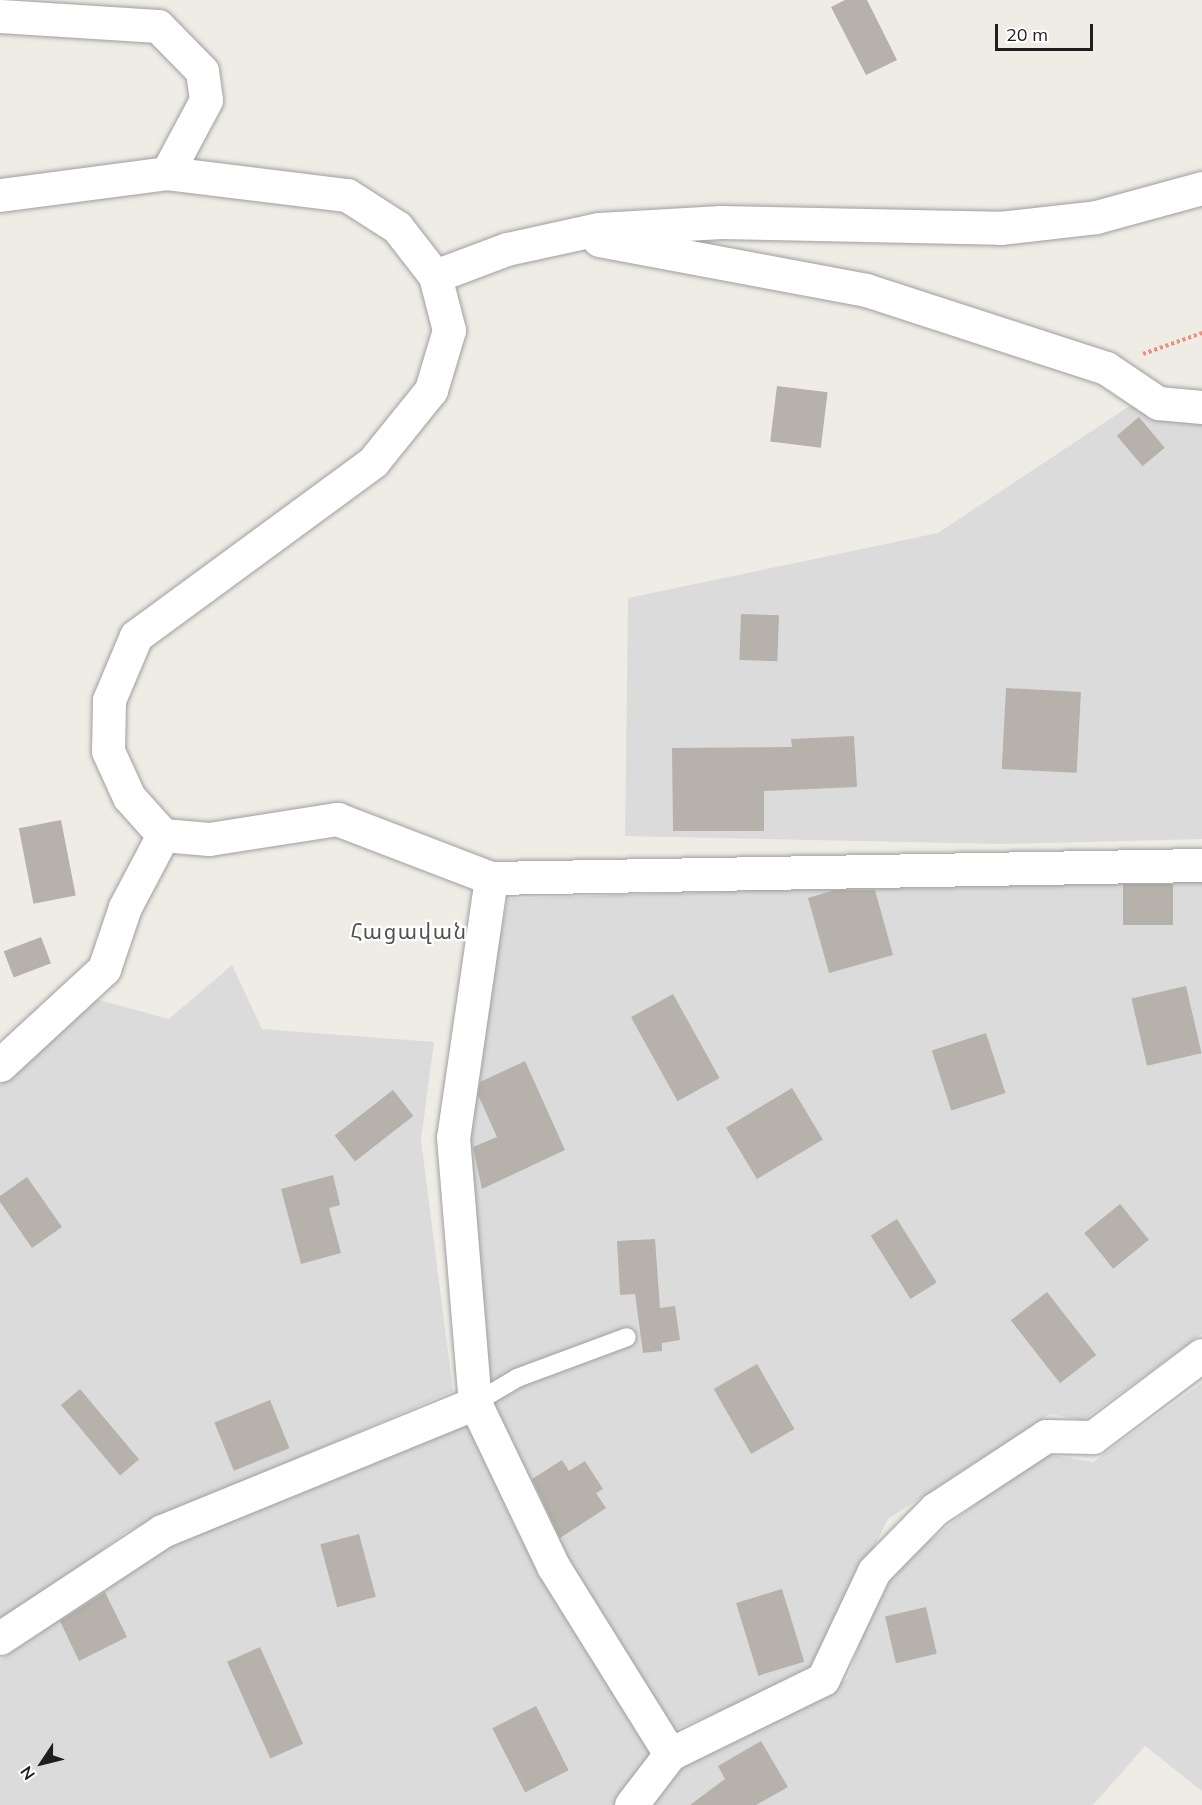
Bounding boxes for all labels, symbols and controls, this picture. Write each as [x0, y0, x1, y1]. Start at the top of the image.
scale bar [998, 12, 1096, 50]
text: 20 m [1006, 23, 1048, 46]
district label: Հացավան [350, 918, 468, 944]
north arrow [12, 1733, 72, 1793]
text: N [16, 1763, 39, 1784]

